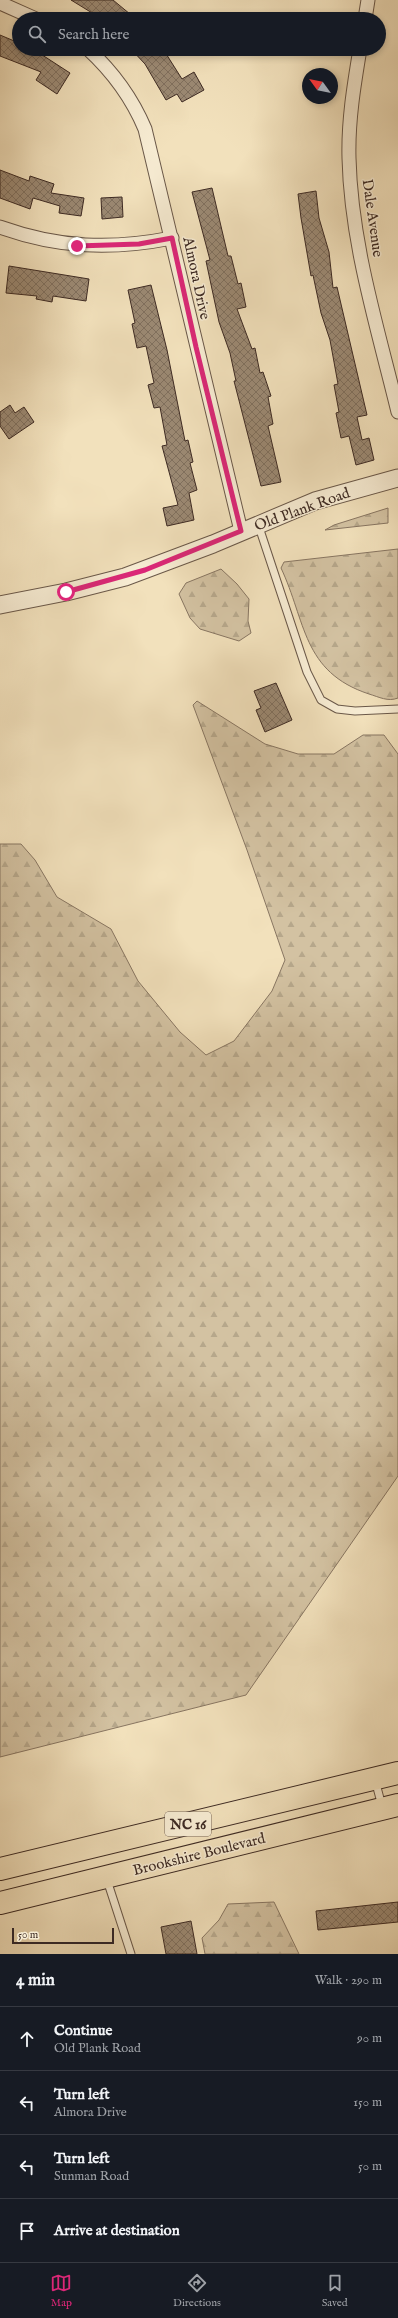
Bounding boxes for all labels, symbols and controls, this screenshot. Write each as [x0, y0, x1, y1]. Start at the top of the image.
search box [12, 12, 386, 56]
icon: search [26, 23, 48, 45]
text: Search here [58, 25, 129, 44]
north arrow [302, 68, 338, 104]
street label: Dale Avenue [358, 178, 387, 258]
street label: Almora Drive [178, 234, 215, 321]
route end [68, 237, 86, 255]
street label: Old Plank Road [252, 483, 353, 536]
route start [57, 583, 75, 601]
road number: NC 16 [165, 1812, 211, 1836]
street label: Brookshire Boulevard [131, 1829, 268, 1880]
scale bar [12, 1926, 114, 1945]
text: 50 m [18, 1928, 38, 1942]
text: 4 min [16, 1970, 55, 1991]
text: Walk · 290 m [315, 1972, 382, 1989]
text: Continue [54, 2021, 112, 2040]
icon: ahead [16, 2028, 38, 2050]
text: 90 m [357, 2030, 382, 2047]
text: Old Plank Road [54, 2040, 141, 2057]
text: Turn left [54, 2085, 110, 2104]
icon: left [16, 2092, 38, 2114]
text: 150 m [353, 2094, 382, 2111]
text: Almora Drive [54, 2104, 127, 2121]
text: Turn left [54, 2149, 110, 2168]
icon: left [16, 2156, 38, 2178]
text: 50 m [358, 2158, 382, 2175]
text: Sunman Road [54, 2168, 129, 2185]
icon: arrive [16, 2220, 38, 2242]
text: Arrive at destination [54, 2221, 180, 2240]
tab: Map [50, 2272, 72, 2310]
tab: Directions [173, 2272, 221, 2310]
tab: Saved [322, 2272, 348, 2310]

